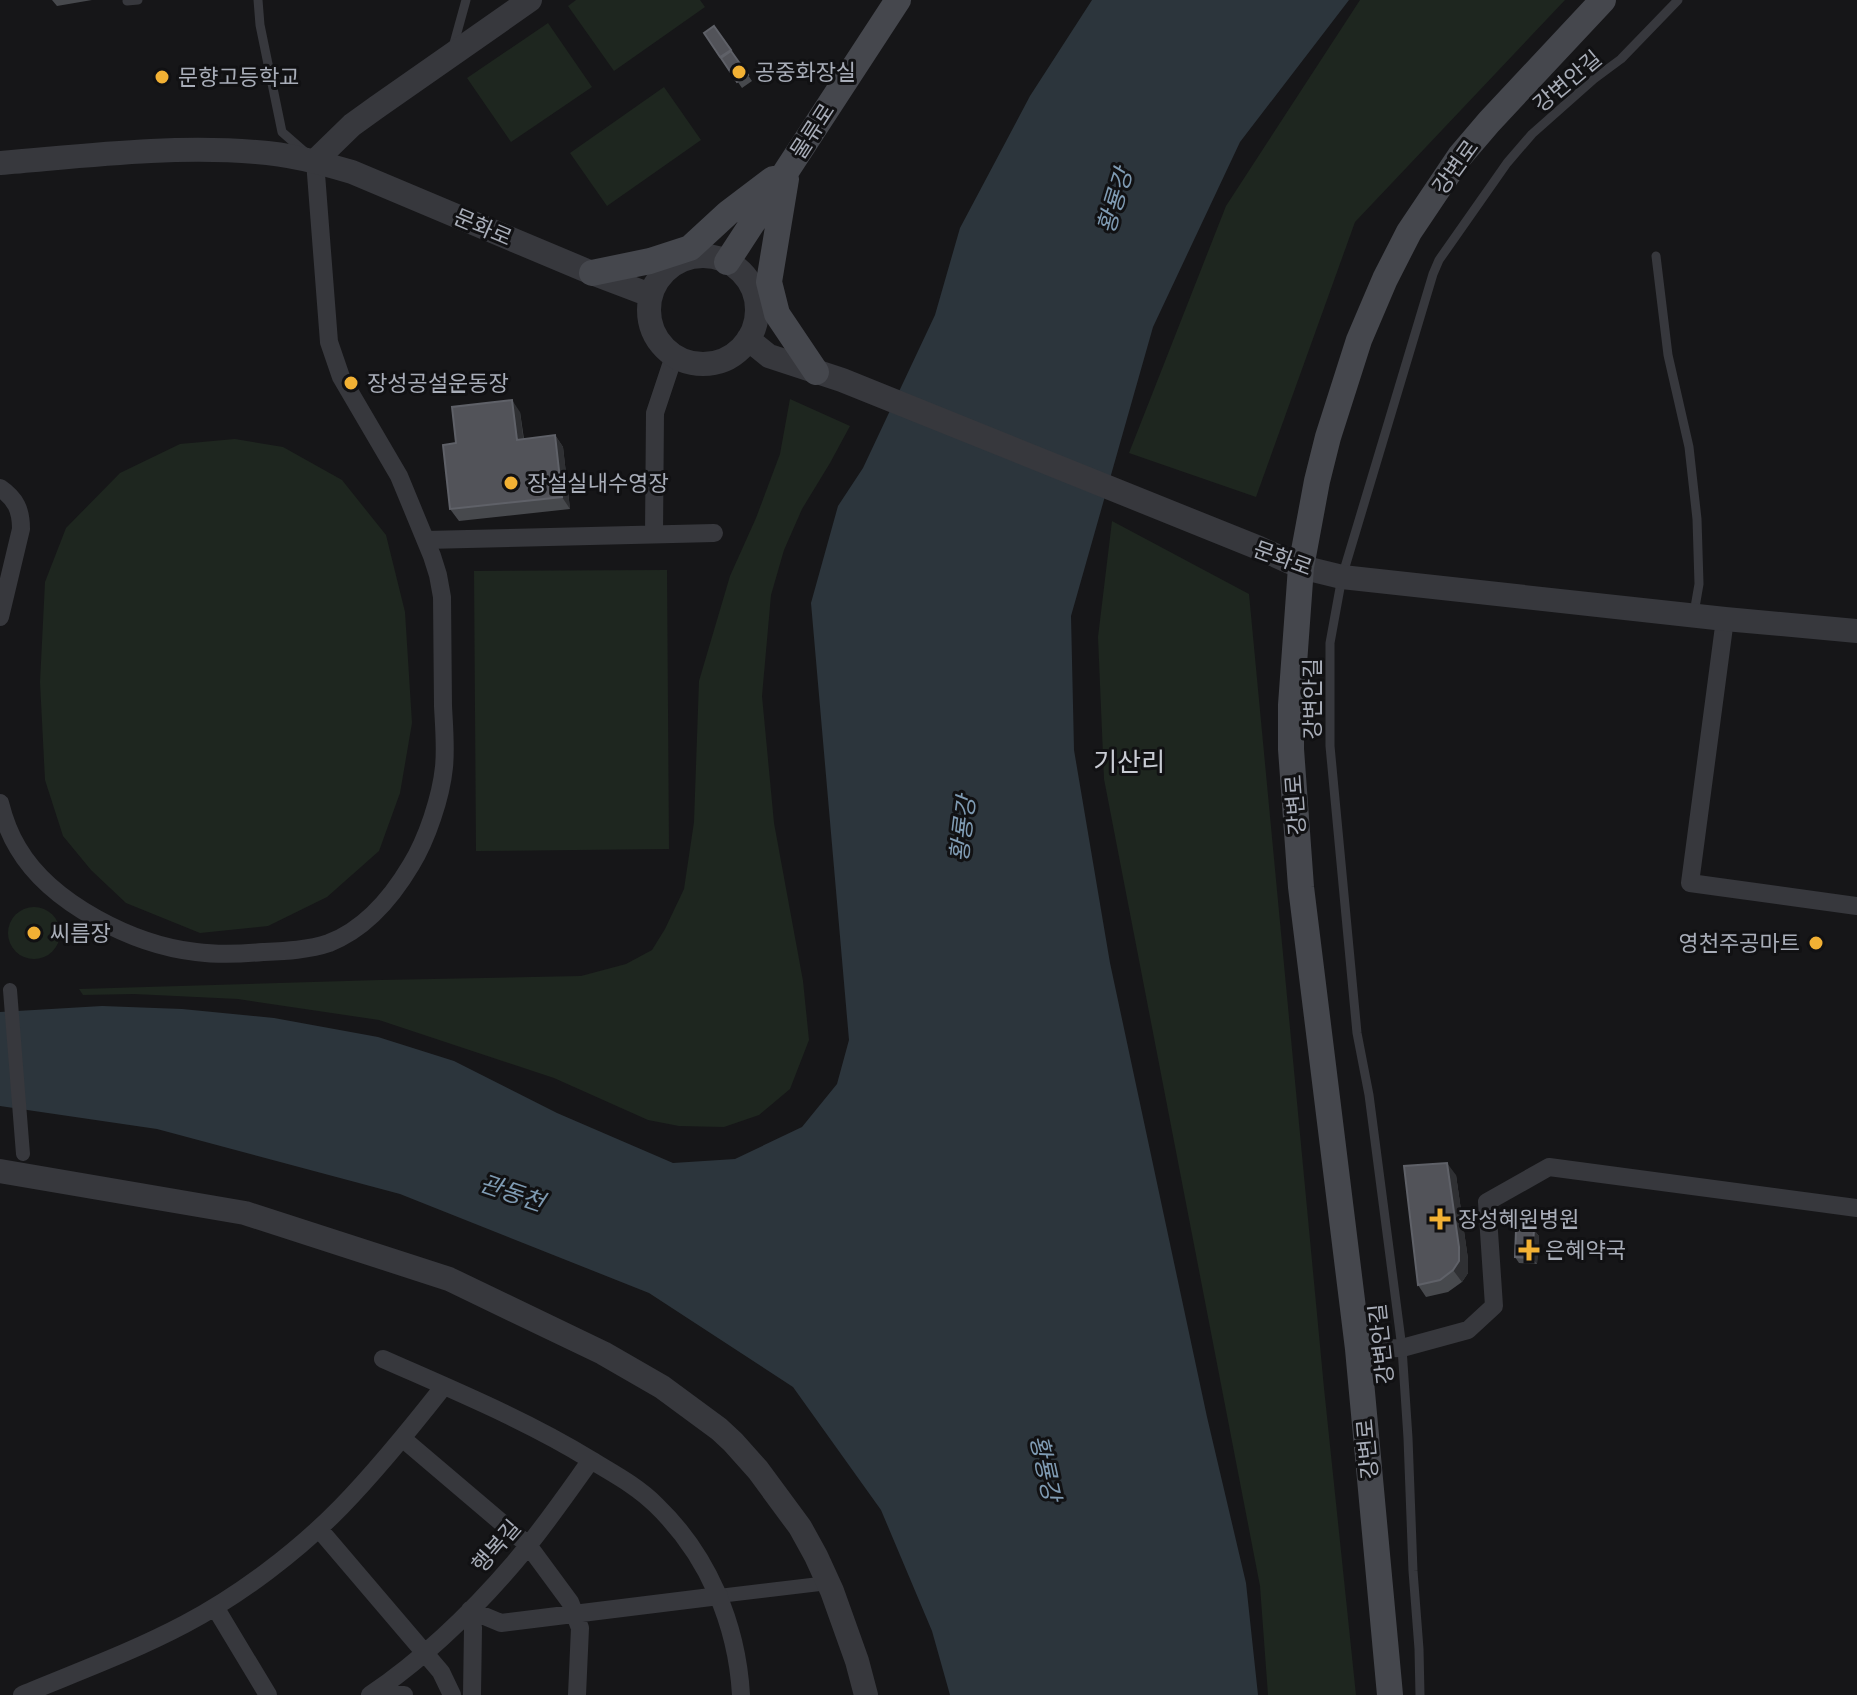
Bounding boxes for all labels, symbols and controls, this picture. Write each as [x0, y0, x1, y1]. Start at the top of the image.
street label: 강변안길 [1528, 46, 1606, 117]
place label: 공중화장실 [755, 60, 856, 85]
marker: 공중화장실 [730, 63, 748, 81]
place label: 문향고등학교 [178, 65, 299, 90]
marker: 문향고등학교 [153, 68, 171, 86]
street label: 물류로 [785, 99, 839, 164]
street label: 강변로 [1427, 135, 1483, 199]
water label: 황룡강 [1092, 162, 1139, 237]
street label: 문화로 [450, 204, 516, 251]
place label: 장성공설운동장 [367, 371, 509, 396]
marker: 장성공설운동장 [342, 374, 360, 392]
place label: 장설실내수영장 [527, 471, 669, 496]
marker: 장설실내수영장 [502, 474, 520, 492]
street label: 문화로 [1250, 536, 1316, 581]
street label: 강변안길 [1300, 659, 1325, 739]
district label: 기산리 [1093, 747, 1165, 777]
street label: 강변로 [1281, 774, 1310, 836]
water label: 황룡강 [945, 792, 981, 864]
place label: 씨름장 [50, 921, 111, 946]
marker: 씨름장 [25, 924, 43, 942]
place label: 영천주공마트 [1679, 931, 1800, 956]
marker: 영천주공마트 [1807, 934, 1825, 952]
water label: 관동천 [476, 1169, 551, 1218]
place label: 장성혜원병원 [1458, 1207, 1579, 1232]
marker: 장성혜원병원 [1429, 1208, 1451, 1230]
place label: 은혜약국 [1545, 1238, 1626, 1263]
marker: 은혜약국 [1520, 1241, 1538, 1259]
street label: 강변안길 [1365, 1302, 1398, 1386]
street label: 강변로 [1352, 1418, 1383, 1480]
water label: 황룡강 [1024, 1433, 1066, 1506]
street label: 행복길 [467, 1515, 526, 1577]

